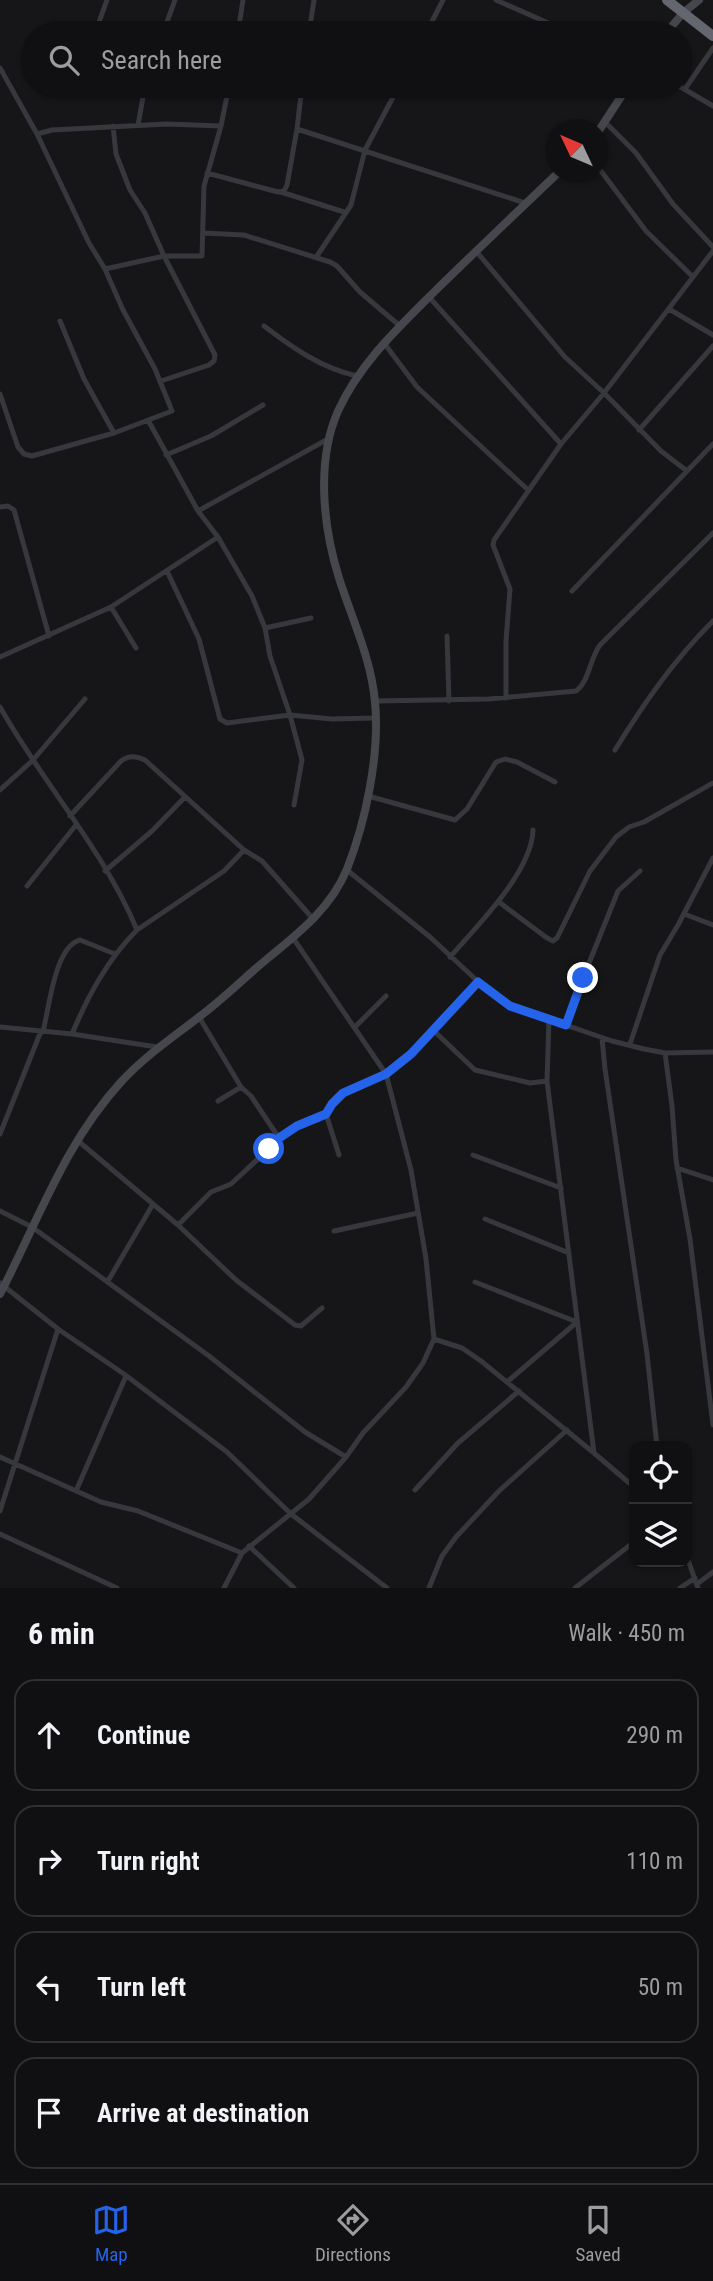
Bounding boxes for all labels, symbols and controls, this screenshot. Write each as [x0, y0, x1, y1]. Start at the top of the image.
search box [21, 21, 692, 98]
icon: search [45, 41, 83, 79]
text: Search here [101, 45, 222, 75]
north arrow [545, 119, 608, 182]
route end [567, 962, 598, 993]
route start [253, 1133, 284, 1164]
map controls [629, 1441, 692, 1567]
button: locate [629, 1441, 692, 1504]
button: layers [629, 1504, 692, 1567]
text: 6 min [28, 1616, 95, 1651]
text: Walk · 450 m [568, 1620, 685, 1647]
icon: ahead [30, 1716, 68, 1754]
text: Continue [97, 1720, 190, 1750]
text: 290 m [626, 1722, 683, 1749]
icon: right [30, 1842, 68, 1880]
text: Turn right [97, 1846, 199, 1876]
text: 110 m [626, 1848, 683, 1875]
icon: left [30, 1968, 68, 2006]
text: Turn left [97, 1972, 186, 2002]
text: 50 m [638, 1974, 683, 2001]
icon: arrive [30, 2094, 68, 2132]
text: Arrive at destination [97, 2098, 309, 2128]
tab: Map [92, 2201, 130, 2266]
tab: Directions [315, 2201, 391, 2266]
tab: Saved [575, 2201, 621, 2266]

